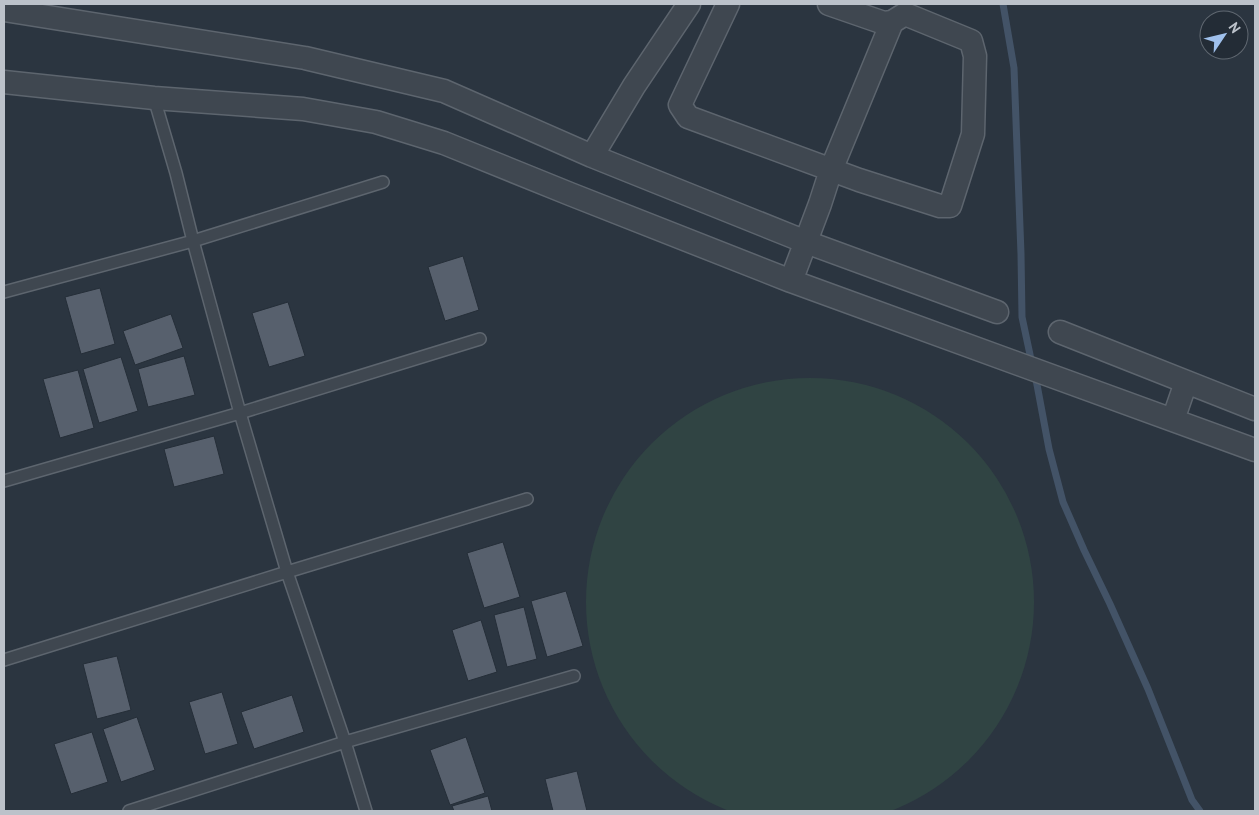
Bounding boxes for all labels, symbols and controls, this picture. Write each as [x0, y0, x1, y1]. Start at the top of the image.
north arrow [1199, 10, 1249, 60]
text: N [1225, 19, 1245, 36]

